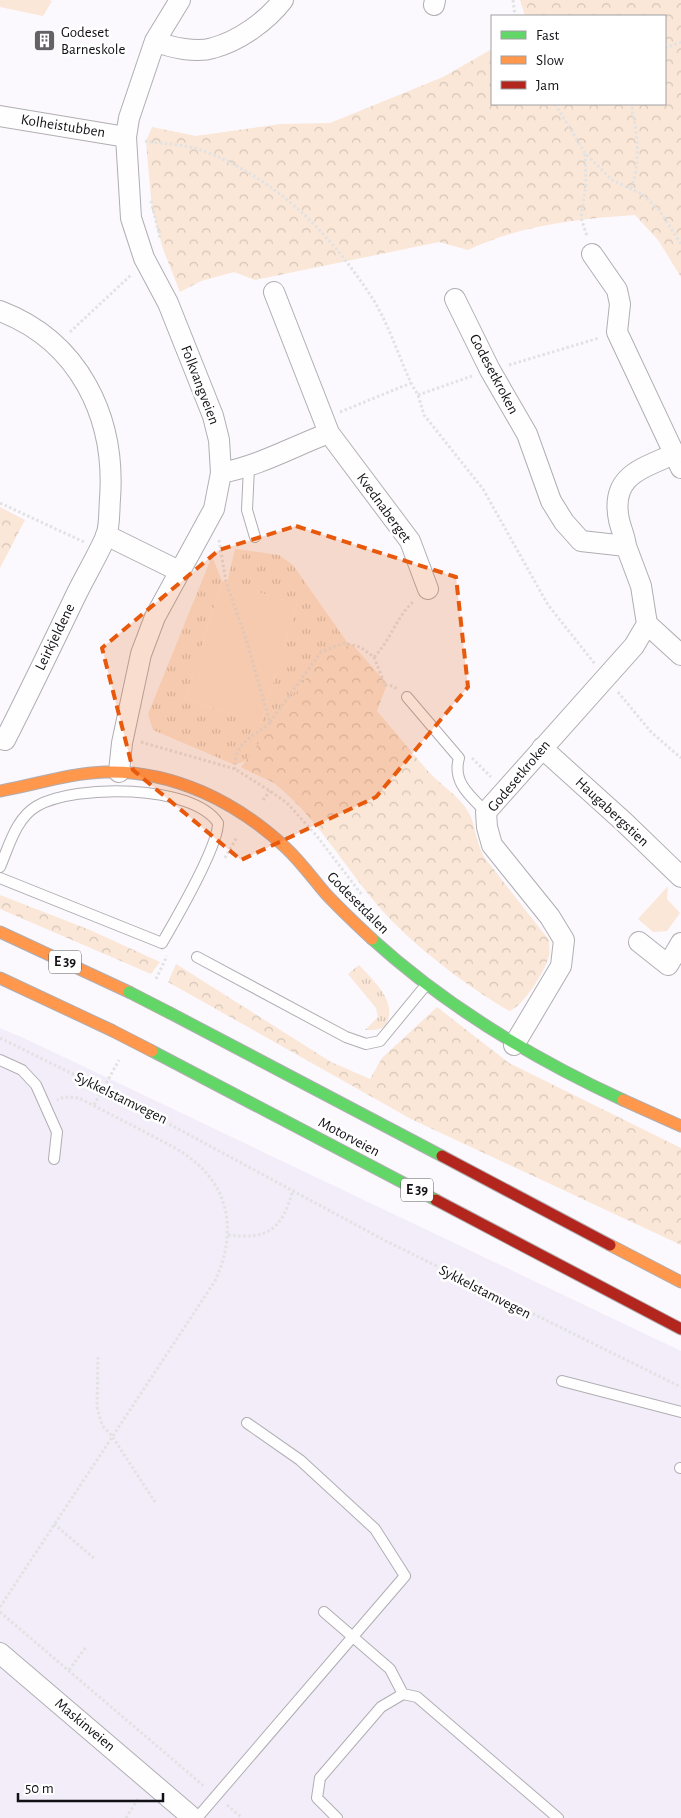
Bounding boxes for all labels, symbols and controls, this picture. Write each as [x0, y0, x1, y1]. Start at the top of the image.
legend [491, 15, 666, 105]
place label: Godeset Barneskole [61, 25, 126, 57]
text: Fast [536, 28, 560, 43]
building icon: Godeset Barneskole [33, 29, 57, 53]
text: Slow [536, 53, 564, 68]
text: Jam [536, 78, 559, 93]
street label: Kolheistubben [20, 112, 106, 140]
street label: Godesetkroken [467, 331, 521, 417]
street label: Folkvangveien [178, 343, 222, 427]
street label: Kvednaberget [354, 471, 414, 546]
street label: Leirkjeldene [32, 601, 78, 673]
street label: Godesetkroken [485, 737, 553, 815]
street label: Haugabergstien [573, 774, 651, 850]
street label: Godesetdalen [324, 869, 392, 937]
road number: E 39 [49, 950, 81, 974]
street label: Sykkelstamvegen [72, 1069, 170, 1127]
street label: Motorveien [316, 1115, 382, 1159]
road number: E 39 [401, 1178, 433, 1202]
street label: Sykkelstamvegen [437, 1262, 533, 1322]
street label: Maskinveien [52, 1696, 118, 1754]
scale bar [18, 1770, 162, 1802]
text: 50 m [25, 1781, 54, 1796]

